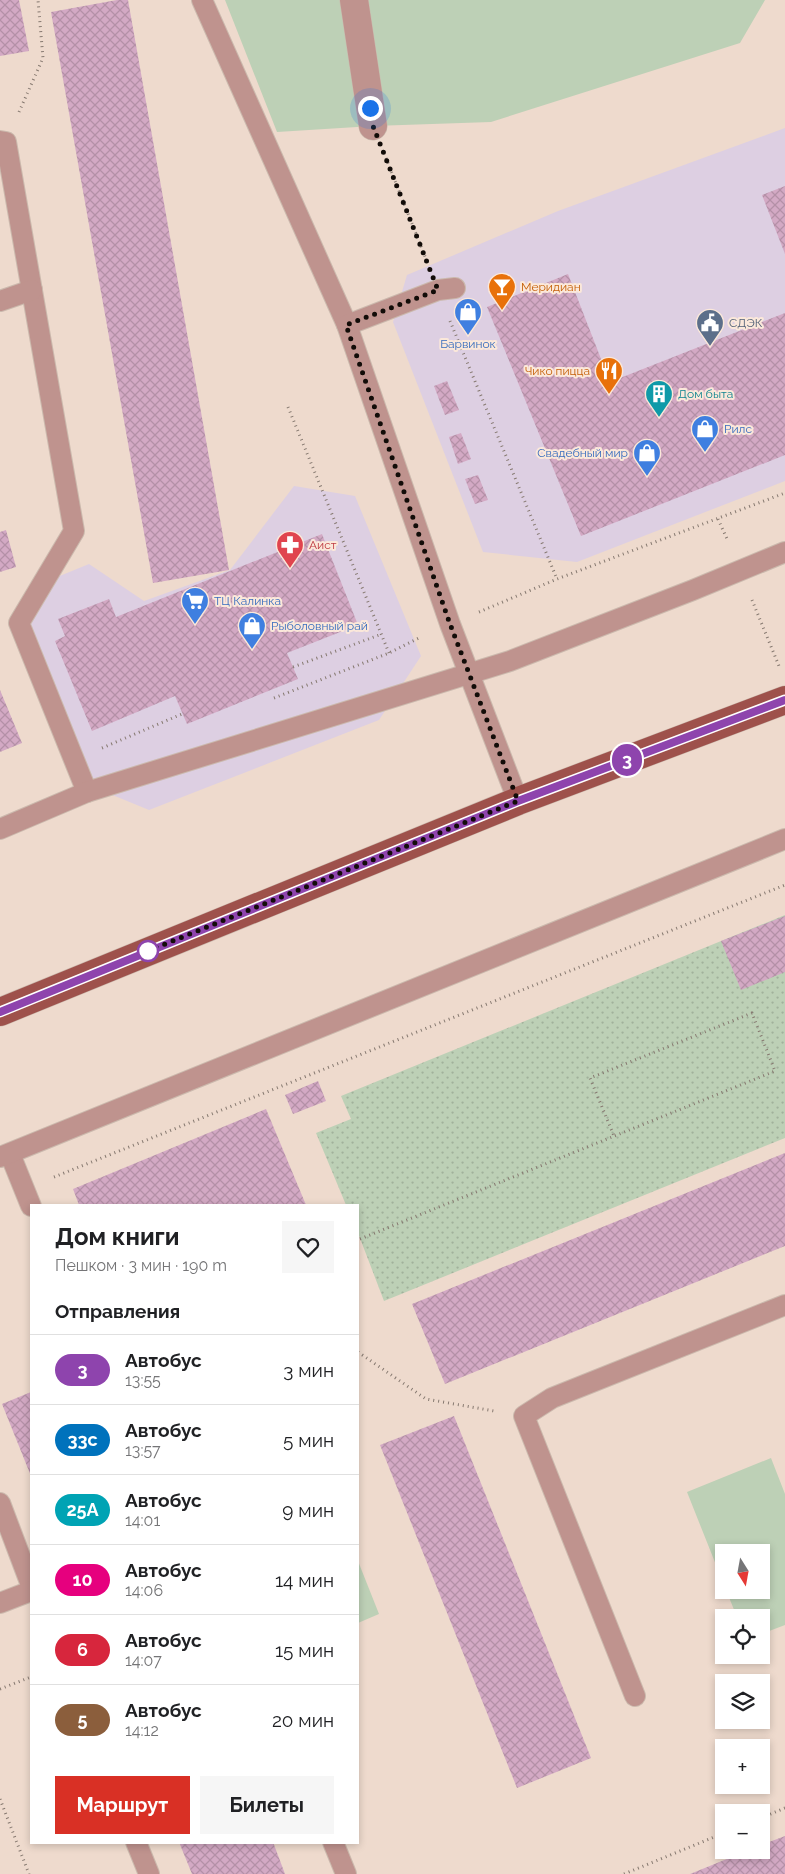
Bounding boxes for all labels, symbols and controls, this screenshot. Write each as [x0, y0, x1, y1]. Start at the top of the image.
your location [358, 96, 383, 121]
bar icon: Меридиан [487, 272, 517, 311]
place label: Меридиан [521, 280, 581, 294]
shop icon: Барвинок [453, 297, 483, 336]
public building icon: СДЭК [695, 308, 725, 347]
place label: СДЭК [729, 316, 763, 330]
place label: Барвинок [440, 337, 496, 351]
restaurant icon: Чико пицца [594, 356, 624, 395]
place label: Чико пицца [525, 364, 590, 378]
building icon: Дом быта [644, 379, 674, 418]
place label: Дом быта [678, 387, 733, 401]
shop icon: Рилс [690, 414, 720, 453]
place label: Рилс [724, 422, 752, 436]
shop icon: Свадебный мир [632, 438, 662, 477]
place label: Свадебный мир [537, 446, 628, 460]
pharmacy icon: Аист [275, 530, 305, 569]
place label: Аист [309, 538, 337, 552]
supermarket icon: ТЦ Калинка [180, 586, 210, 625]
place label: ТЦ Калинка [214, 594, 281, 608]
shop icon: Рыболовный рай [237, 611, 267, 650]
place label: Рыболовный рай [271, 619, 368, 633]
line badge: 3 [611, 744, 643, 776]
text: 3 [622, 749, 632, 770]
unlabelled marker [137, 940, 159, 962]
button: heart [282, 1221, 334, 1273]
text: Дом книги [55, 1222, 180, 1251]
text: Пешком · 3 мин · 190 m [55, 1256, 227, 1275]
text: Отправления [55, 1300, 180, 1322]
text: Автобус [125, 1349, 202, 1371]
text: 3 [77, 1359, 88, 1380]
text: 3 мин [283, 1359, 334, 1381]
text: 13:55 [125, 1371, 161, 1390]
text: Автобус [125, 1419, 202, 1441]
text: 33с [67, 1429, 98, 1450]
text: 5 мин [283, 1429, 334, 1451]
text: 13:57 [125, 1441, 161, 1460]
text: Автобус [125, 1489, 202, 1511]
text: 25А [66, 1499, 99, 1520]
text: 9 мин [282, 1499, 334, 1521]
text: 14:01 [125, 1511, 160, 1530]
north arrow [715, 1544, 770, 1599]
map controls [715, 1544, 770, 1859]
text: Автобус [125, 1559, 202, 1581]
text: 10 [73, 1569, 92, 1590]
text: 14 мин [275, 1569, 334, 1591]
text: 14:06 [125, 1581, 163, 1600]
button: locate [715, 1609, 770, 1664]
text: Автобус [125, 1629, 202, 1651]
text: 6 [77, 1639, 88, 1660]
text: 15 мин [275, 1639, 334, 1661]
text: 14:07 [125, 1651, 162, 1670]
button: layers [715, 1674, 770, 1729]
text: Автобус [125, 1699, 202, 1721]
text: 5 [78, 1709, 87, 1730]
text: 20 мин [272, 1709, 334, 1731]
text: 14:12 [125, 1721, 159, 1740]
button: + [715, 1739, 770, 1794]
button: Маршрут [55, 1776, 190, 1834]
button: Билеты [200, 1776, 334, 1834]
button: − [715, 1804, 770, 1859]

